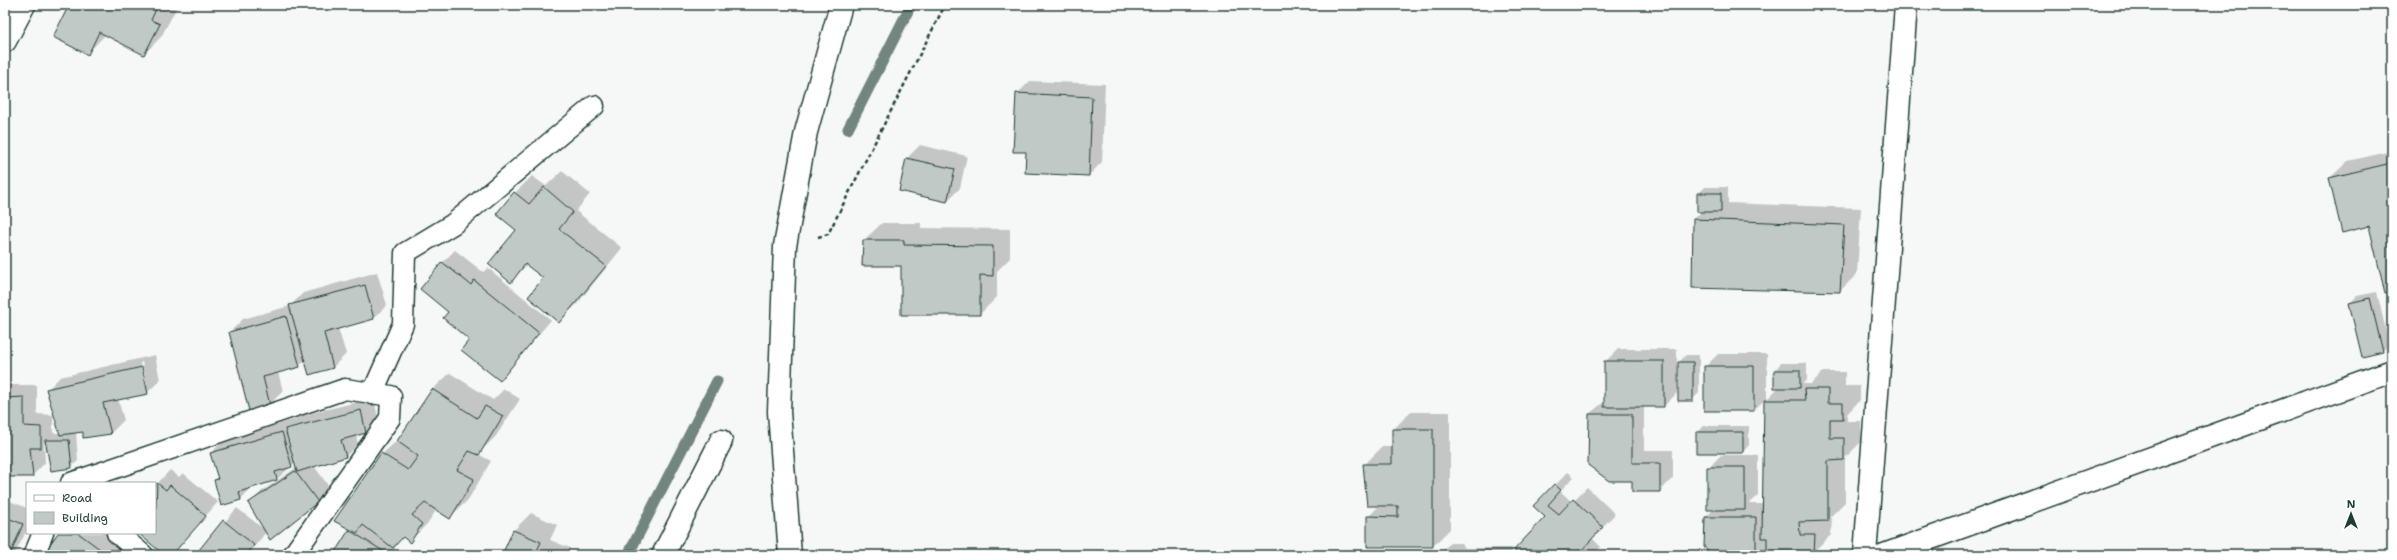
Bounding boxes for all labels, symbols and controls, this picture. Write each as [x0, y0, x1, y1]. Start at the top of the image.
legend [26, 482, 156, 534]
text: Road [62, 490, 93, 506]
north arrow [2331, 494, 2371, 534]
text: N [2347, 497, 2356, 512]
text: Building [62, 510, 108, 526]

